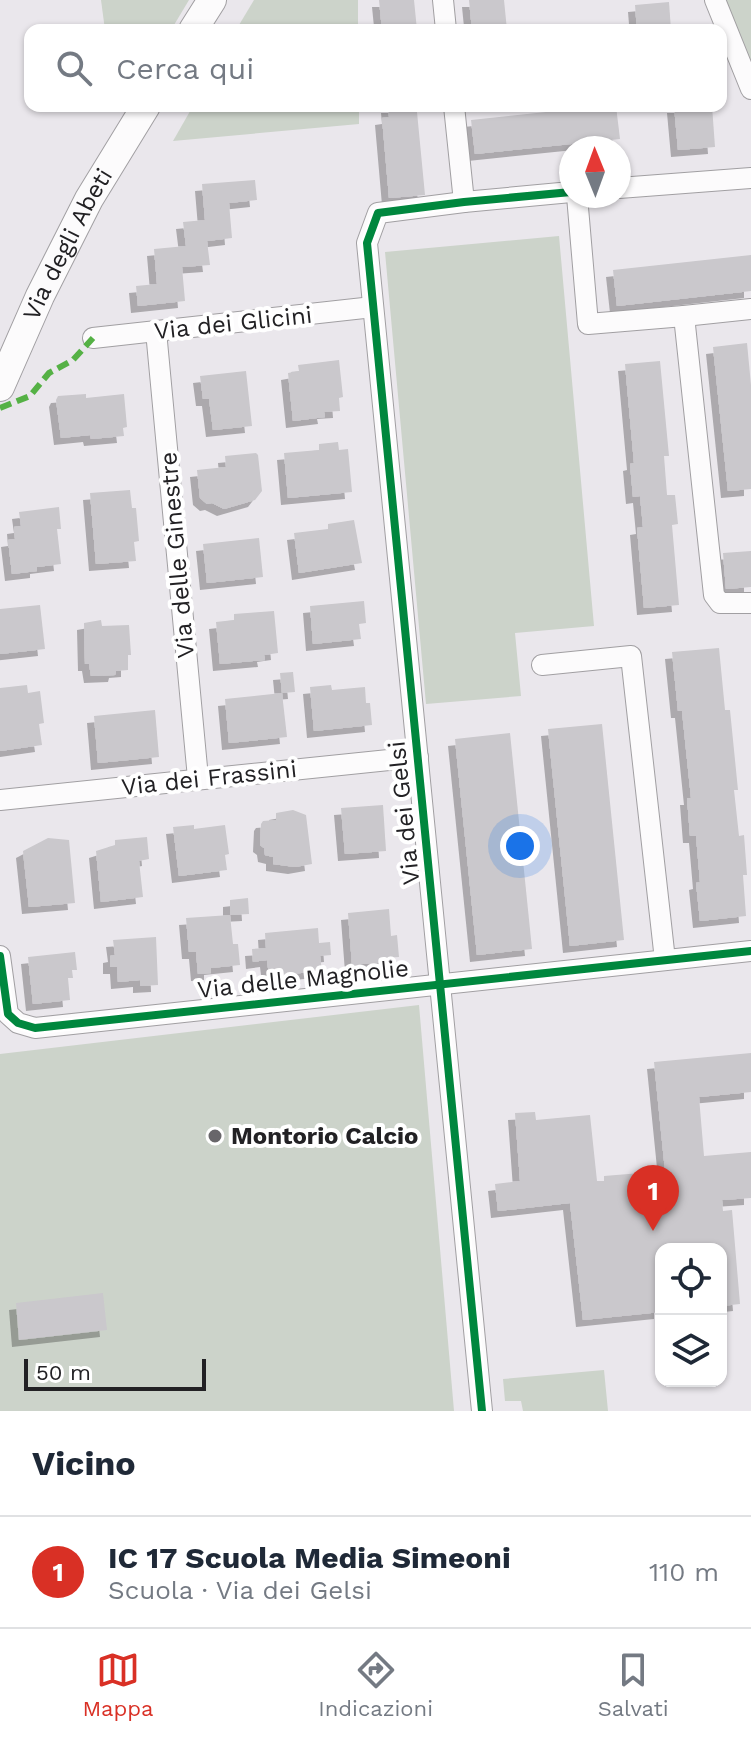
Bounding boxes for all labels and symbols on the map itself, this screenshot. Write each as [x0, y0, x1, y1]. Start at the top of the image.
north arrow [559, 136, 631, 208]
street label: Via degli Abeti [17, 163, 118, 324]
street label: Via dei Glicini [153, 301, 313, 345]
street label: Via delle Ginestre [154, 451, 200, 659]
street label: Via dei Gelsi [383, 740, 425, 886]
street label: Via dei Frassini [120, 755, 298, 801]
your location [500, 826, 540, 866]
street label: Via delle Magnolie [196, 954, 410, 1004]
place label: Montorio Calcio [231, 1122, 418, 1150]
marker: Montorio Calcio [206, 1127, 224, 1145]
pin: 1 [627, 1165, 679, 1231]
scale bar [24, 1355, 206, 1391]

